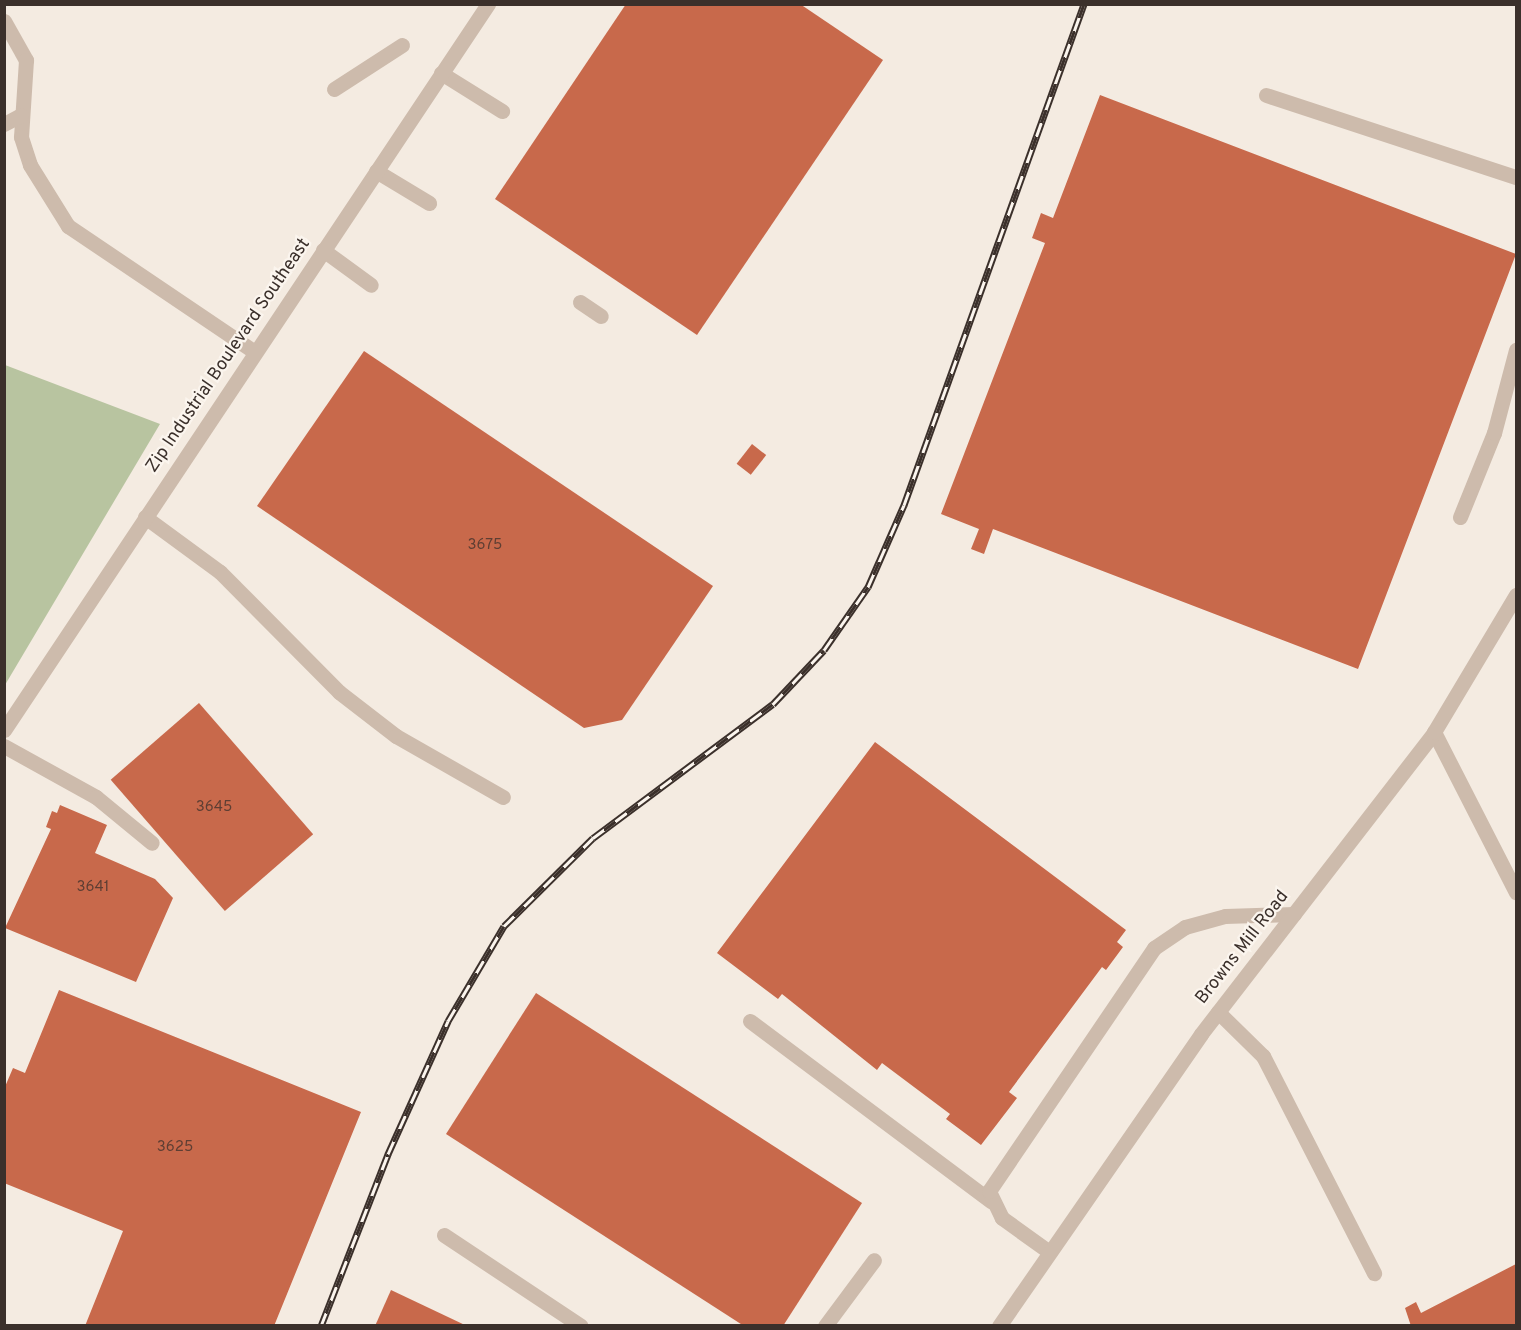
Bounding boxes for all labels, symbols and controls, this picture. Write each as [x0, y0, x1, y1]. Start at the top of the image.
street label: Zip Industrial Boulevard Southeast [142, 235, 316, 477]
house number: 3675 [468, 537, 502, 555]
house number: 3645 [196, 799, 232, 817]
house number: 3641 [77, 879, 109, 897]
street label: Browns Mill Road [1192, 887, 1294, 1009]
house number: 3625 [157, 1139, 193, 1157]

